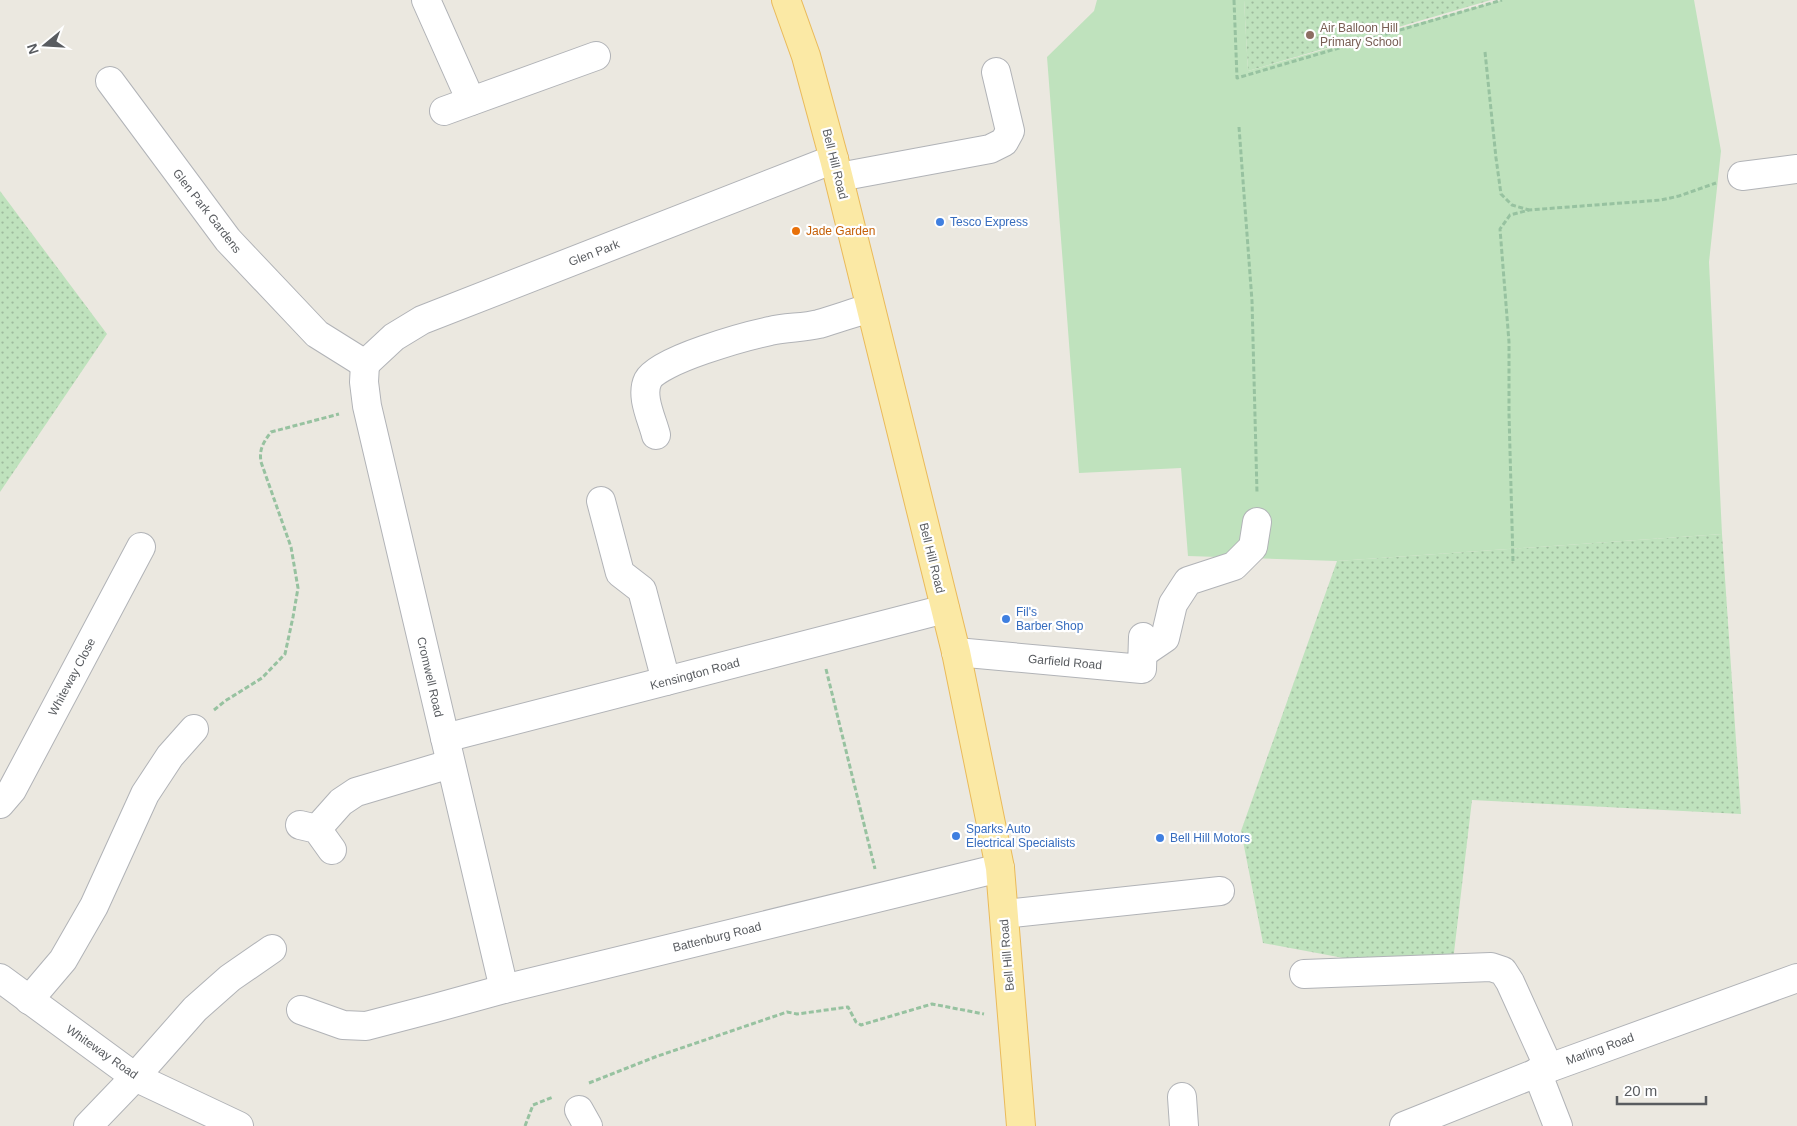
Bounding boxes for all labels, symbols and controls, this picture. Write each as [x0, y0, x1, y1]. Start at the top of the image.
north arrow [20, 20, 70, 70]
place label: Air Balloon Hill Primary School [1320, 21, 1401, 49]
marker: Air Balloon Hill Primary School [1304, 29, 1316, 41]
text: N [23, 42, 42, 56]
street label: Bell Hill Road [819, 127, 851, 201]
street label: Glen Park Gardens [170, 166, 244, 256]
place label: Tesco Express [950, 215, 1028, 229]
marker: Tesco Express [934, 216, 946, 228]
place label: Jade Garden [806, 224, 875, 238]
marker: Jade Garden [790, 225, 802, 237]
street label: Glen Park [567, 237, 622, 269]
street label: Bell Hill Road [916, 521, 948, 595]
place label: Fil's Barber Shop [1016, 605, 1084, 633]
marker: Fil's Barber Shop [1000, 613, 1012, 625]
street label: Whiteway Close [46, 635, 99, 718]
street label: Cromwell Road [414, 635, 446, 719]
street label: Garfield Road [1028, 652, 1102, 672]
street label: Kensington Road [649, 655, 741, 693]
place label: Sparks Auto Electrical Specialists [966, 822, 1075, 850]
marker: Sparks Auto Electrical Specialists [950, 830, 962, 842]
place label: Bell Hill Motors [1170, 831, 1250, 845]
marker: Bell Hill Motors [1154, 832, 1166, 844]
street label: Battenburg Road [671, 919, 763, 955]
street label: Bell Hill Road [997, 919, 1017, 991]
street label: Whiteway Road [64, 1022, 140, 1082]
street label: Marling Road [1564, 1030, 1636, 1068]
scale bar [1617, 1074, 1706, 1106]
text: 20 m [1624, 1082, 1657, 1099]

